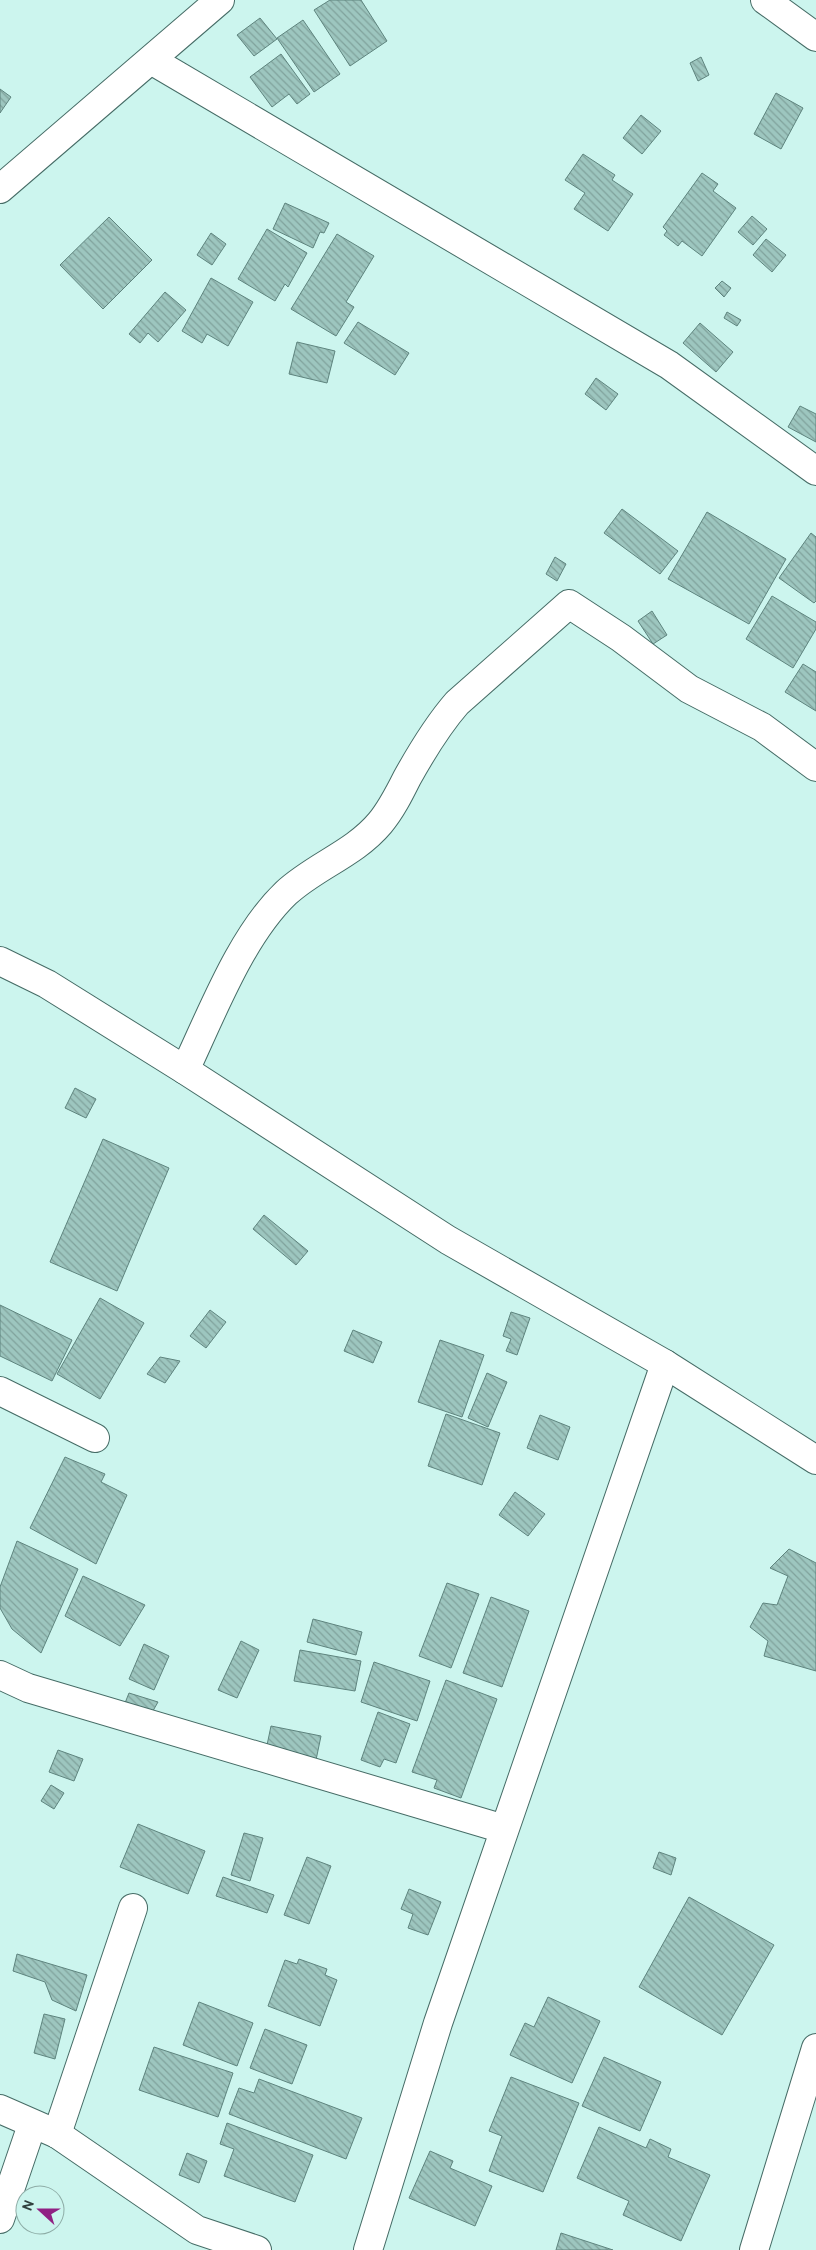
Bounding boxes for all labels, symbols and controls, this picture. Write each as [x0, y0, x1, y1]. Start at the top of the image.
north arrow [15, 2185, 65, 2235]
text: N [20, 2198, 39, 2214]

